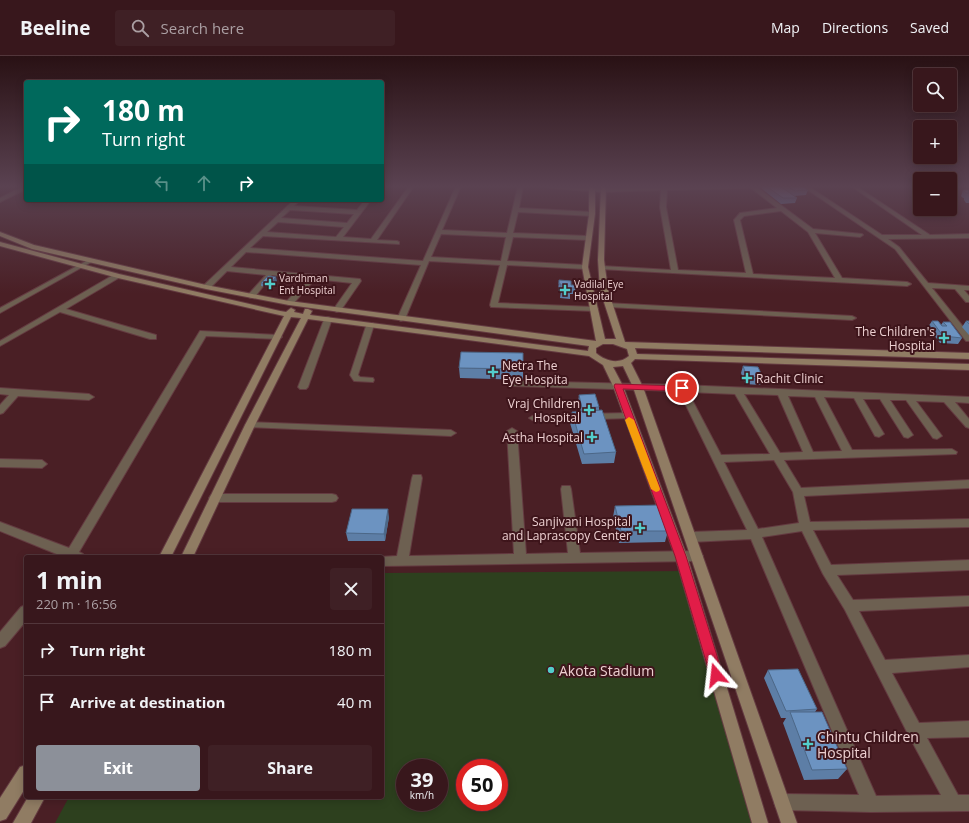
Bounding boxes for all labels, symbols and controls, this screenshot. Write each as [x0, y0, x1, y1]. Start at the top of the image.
search box [115, 10, 395, 46]
text: Beeline [20, 15, 91, 41]
icon: search [129, 17, 151, 39]
text: Search here [161, 18, 244, 38]
text: Map [771, 18, 800, 37]
text: Directions [822, 18, 888, 37]
text: Saved [910, 18, 949, 37]
map controls [913, 68, 957, 216]
button: search [913, 68, 957, 112]
text: 180 m [102, 91, 185, 129]
icon: right [36, 96, 88, 148]
button: + [913, 120, 957, 164]
text: Turn right [102, 127, 185, 151]
icon: left [151, 172, 173, 194]
icon: ahead [193, 172, 215, 194]
icon: right [235, 172, 257, 194]
button: − [913, 172, 957, 216]
place label: Vardhman Ent Hospital [279, 271, 335, 297]
place label: Vadilal Eye Hospital [574, 277, 624, 303]
marker: Vardhman Ent Hospital [264, 278, 276, 290]
marker: Vadilal Eye Hospital [559, 284, 571, 296]
place label: The Children's Hospital [856, 323, 935, 354]
marker: The Children's Hospital [938, 332, 950, 344]
place label: Netra The Eye Hospita [502, 357, 568, 388]
marker: Netra The Eye Hospita [487, 366, 499, 378]
place label: Rachit Clinic [756, 370, 824, 387]
pin [665, 371, 699, 405]
marker: Rachit Clinic [741, 372, 753, 384]
icon: arrive [671, 377, 693, 399]
place label: Vraj Children Hospital [508, 395, 580, 426]
marker: Vraj Children Hospital [583, 404, 595, 416]
place label: Astha Hospital [502, 429, 583, 446]
marker: Astha Hospital [586, 431, 598, 443]
place label: Sanjivani Hospital and Laprascopy Center [502, 513, 631, 544]
marker: Sanjivani Hospital and Laprascopy Center [634, 522, 646, 534]
text: 1 min [36, 563, 103, 596]
button: close [330, 568, 372, 610]
text: 220 m · 16:56 [36, 595, 117, 613]
icon: right [36, 639, 58, 661]
text: Turn right [70, 640, 145, 660]
text: 180 m [328, 640, 372, 660]
position arrow [695, 654, 737, 696]
place label: Akota Stadium [559, 661, 654, 680]
marker: Akota Stadium [546, 665, 556, 675]
icon: arrive [36, 691, 58, 713]
text: Arrive at destination [70, 692, 225, 712]
text: 40 m [337, 692, 372, 712]
place label: Chintu Children Hospital [817, 727, 919, 762]
marker: Chintu Children Hospital [802, 738, 814, 750]
button: Exit [36, 745, 200, 791]
button: Share [208, 745, 372, 791]
speed limit sign: 50 [456, 759, 508, 811]
text: 39 [411, 766, 433, 793]
text: km/h [410, 788, 434, 802]

